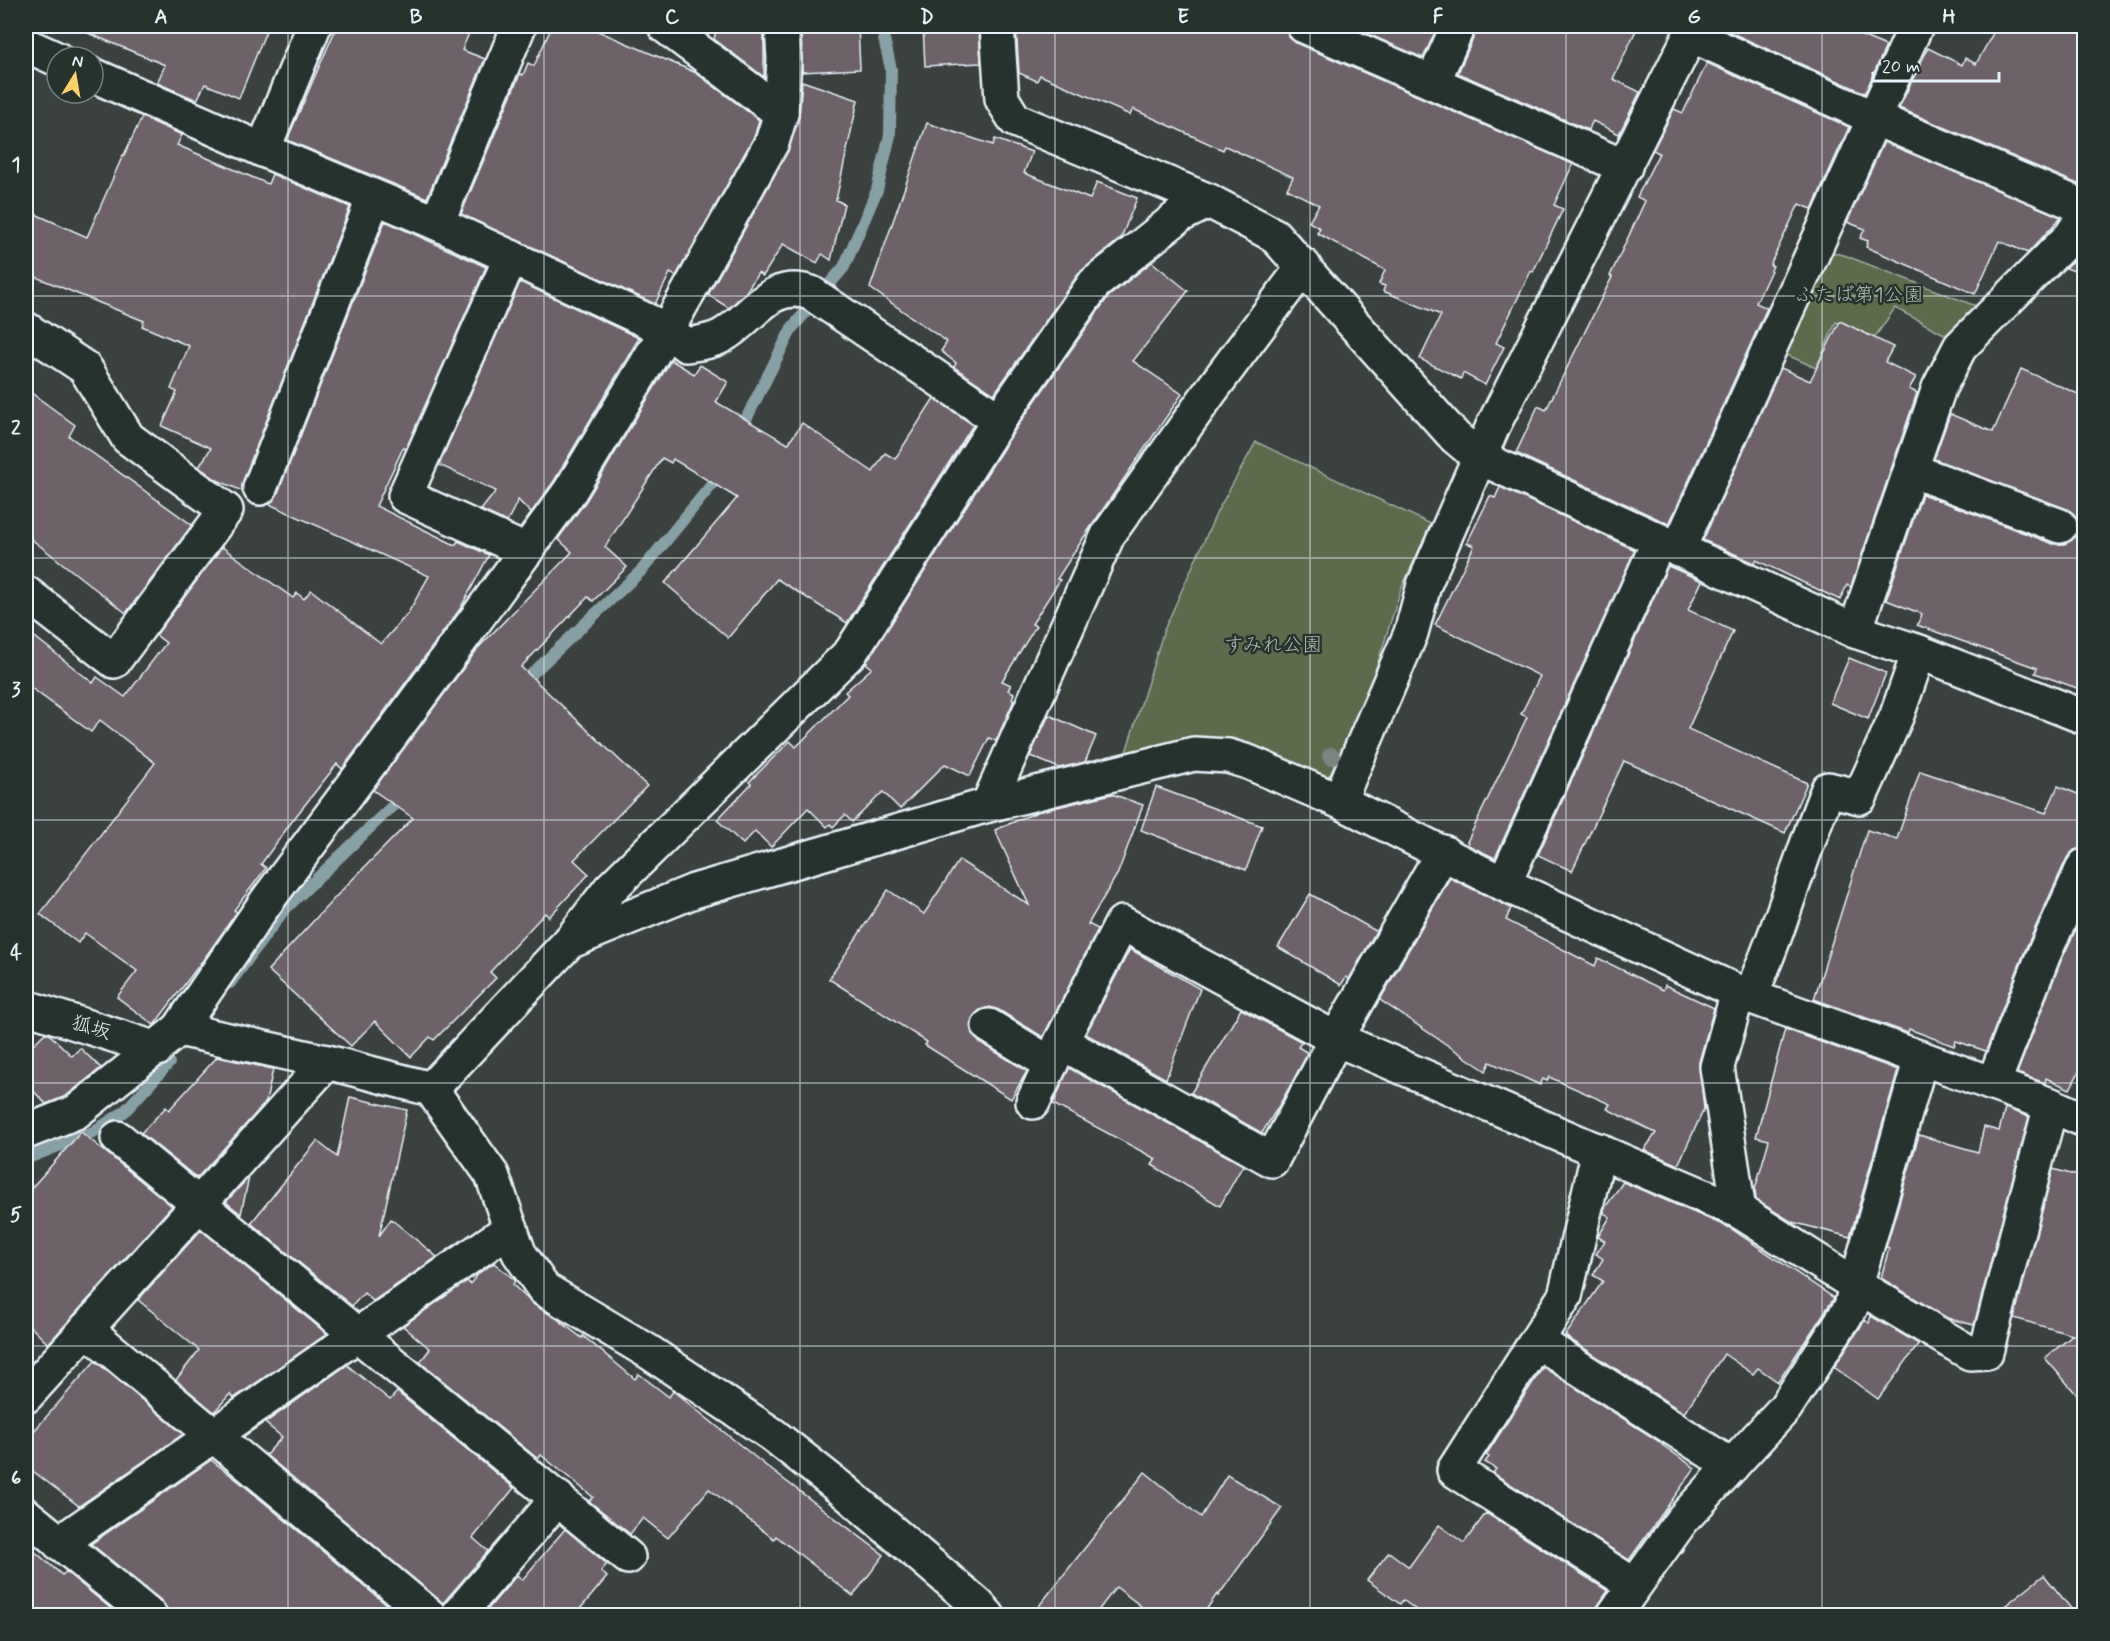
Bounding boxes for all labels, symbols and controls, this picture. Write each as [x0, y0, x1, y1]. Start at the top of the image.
text: A [154, 4, 168, 31]
text: B [410, 4, 423, 31]
text: C [665, 4, 680, 31]
text: D [920, 4, 934, 31]
text: E [1177, 4, 1189, 31]
text: F [1433, 4, 1444, 31]
text: G [1687, 4, 1701, 31]
text: H [1942, 4, 1956, 31]
north arrow [45, 45, 105, 105]
scale bar [1873, 45, 1999, 83]
text: N [70, 50, 85, 73]
text: 20 m [1882, 55, 1920, 79]
text: 1 [12, 152, 20, 179]
park label: ふたば第1公園 [1795, 282, 1923, 309]
text: 2 [11, 415, 21, 442]
park label: すみれ公園 [1224, 632, 1322, 659]
text: 3 [11, 677, 21, 704]
text: 4 [10, 940, 22, 967]
street label: 狐坂 [68, 1009, 114, 1047]
text: 5 [10, 1202, 22, 1229]
text: 6 [11, 1465, 21, 1492]

